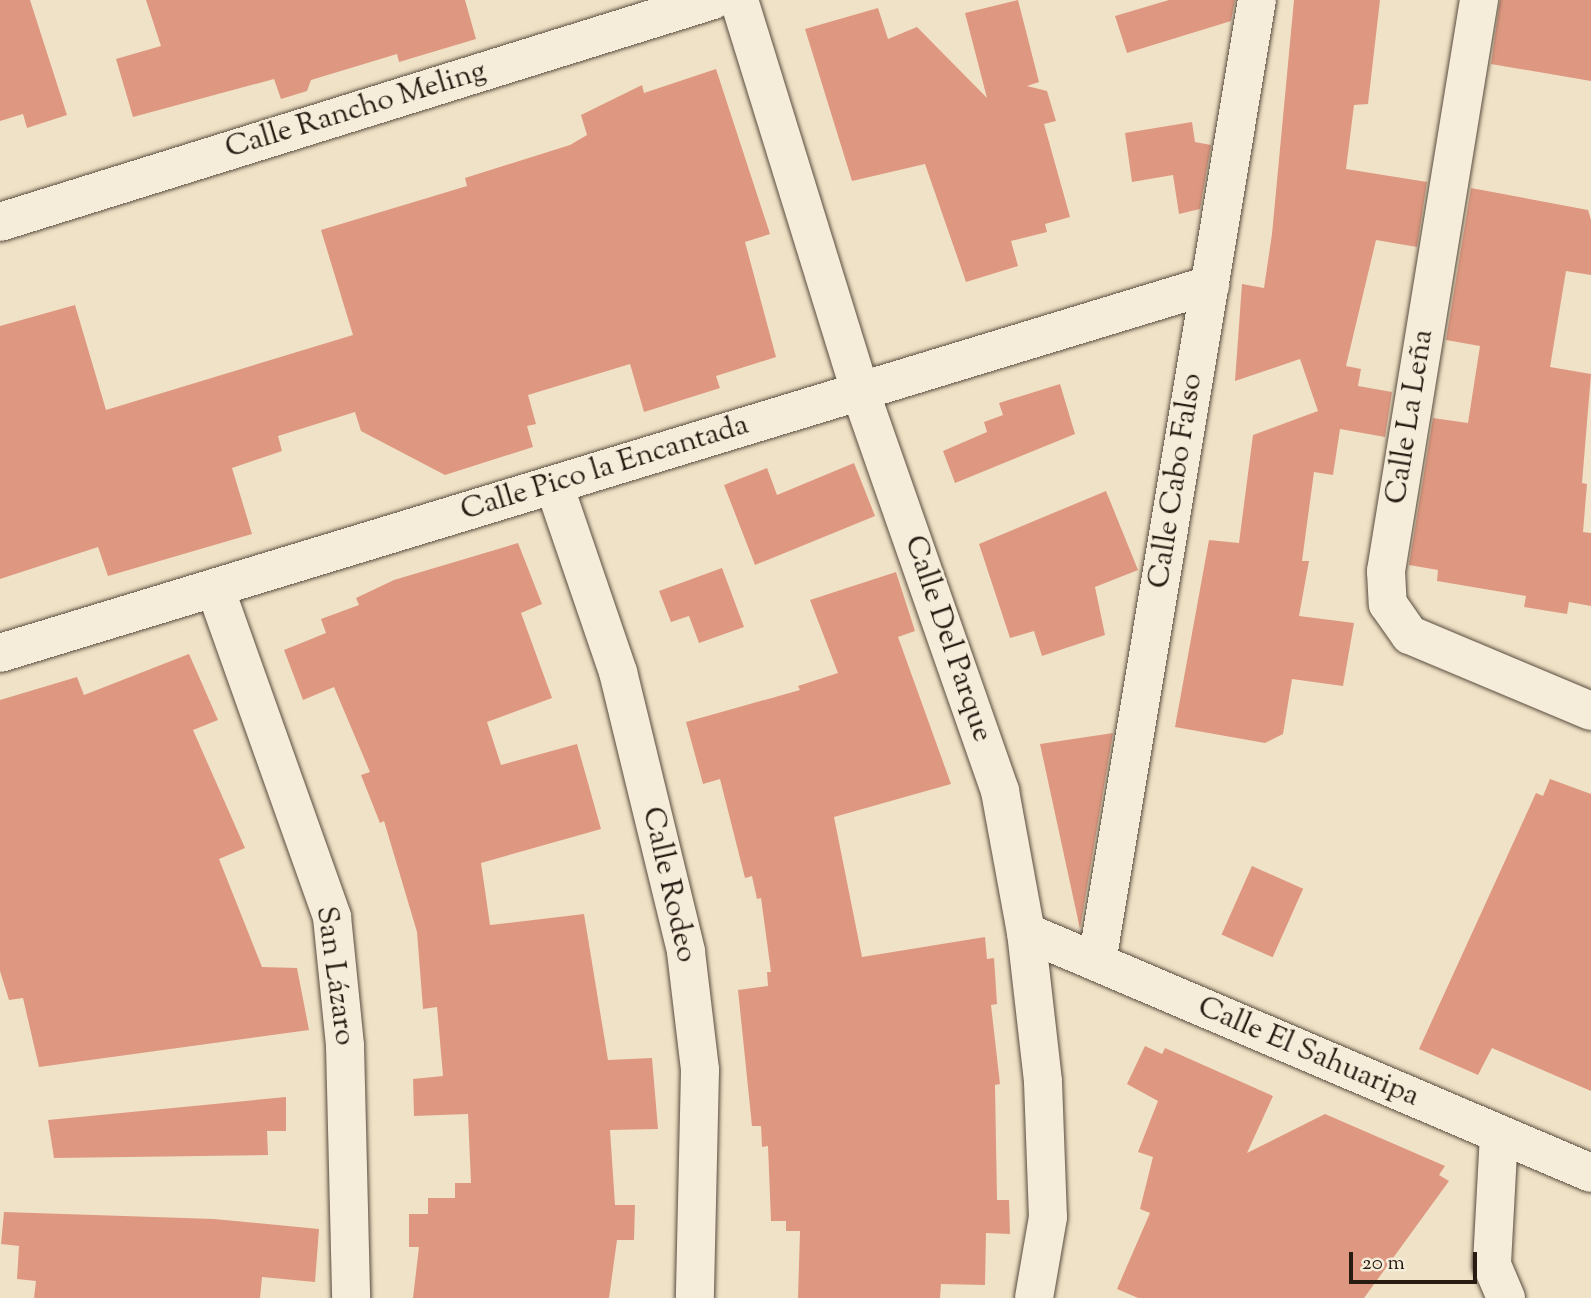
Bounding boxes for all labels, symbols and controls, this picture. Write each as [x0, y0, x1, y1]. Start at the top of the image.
street label: Calle Rancho Meling [221, 54, 491, 168]
street label: Calle La Leña [1379, 327, 1443, 507]
street label: Calle Cabo Falso [1142, 371, 1212, 591]
street label: Calle Pico la Encantada [457, 408, 753, 530]
street label: Calle Del Parque [895, 531, 999, 747]
street label: Calle Rodeo [633, 804, 703, 966]
street label: San Lázaro [306, 904, 362, 1048]
street label: Calle El Sahuaripa [1192, 990, 1424, 1116]
scale bar [1353, 1238, 1481, 1282]
text: 20 m [1362, 1249, 1405, 1279]

